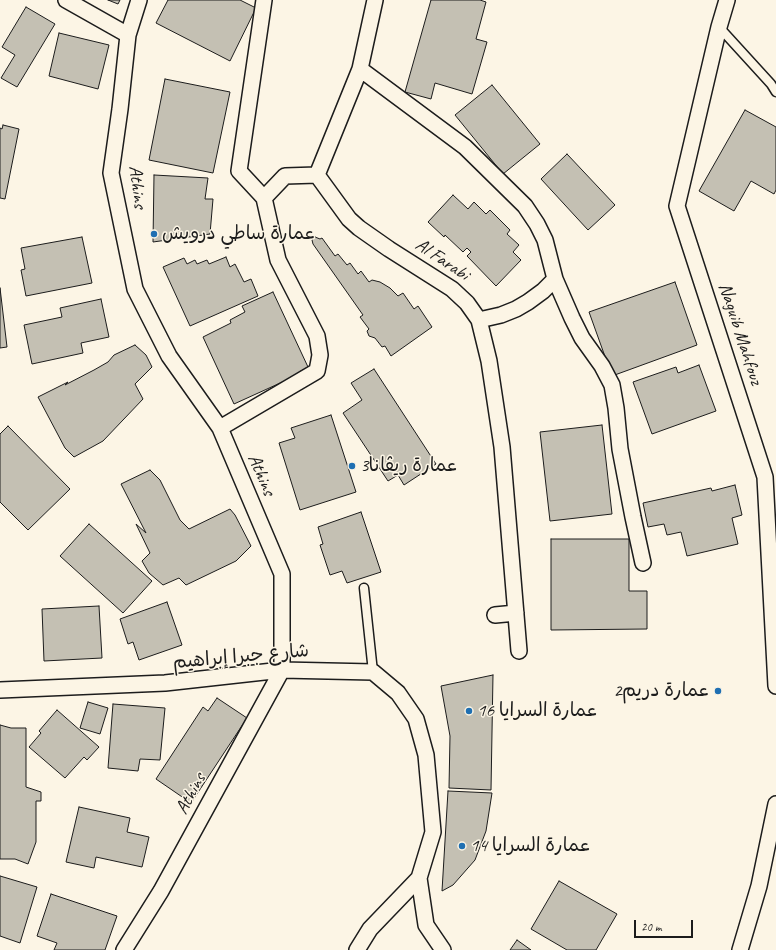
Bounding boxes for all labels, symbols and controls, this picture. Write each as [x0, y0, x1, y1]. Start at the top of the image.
street label: Athins [123, 164, 151, 210]
place label: عمارة ساطي درويش [162, 223, 316, 245]
marker: عمارة ساطي درويش [149, 229, 159, 239]
street label: Al Farabi [411, 234, 473, 286]
street label: Naguib Mahfouz [713, 280, 767, 388]
street label: Athins [242, 451, 280, 499]
place label: عمارة ريڤانا3 [360, 455, 458, 477]
marker: عمارة ريڤانا3 [347, 461, 357, 471]
street label: شارع جبرا إبراهيم [172, 640, 310, 674]
place label: عمارة دريم2 [613, 680, 710, 702]
marker: عمارة دريم2 [713, 686, 723, 696]
place label: عمارة السرايا 16 [477, 700, 598, 722]
marker: عمارة السرايا 16 [464, 706, 474, 716]
street label: Athins [171, 770, 211, 818]
place label: عمارة السرايا 14 [470, 835, 591, 857]
marker: عمارة السرايا 14 [457, 841, 467, 851]
scale bar [636, 912, 695, 938]
text: 20 m [641, 919, 661, 935]

